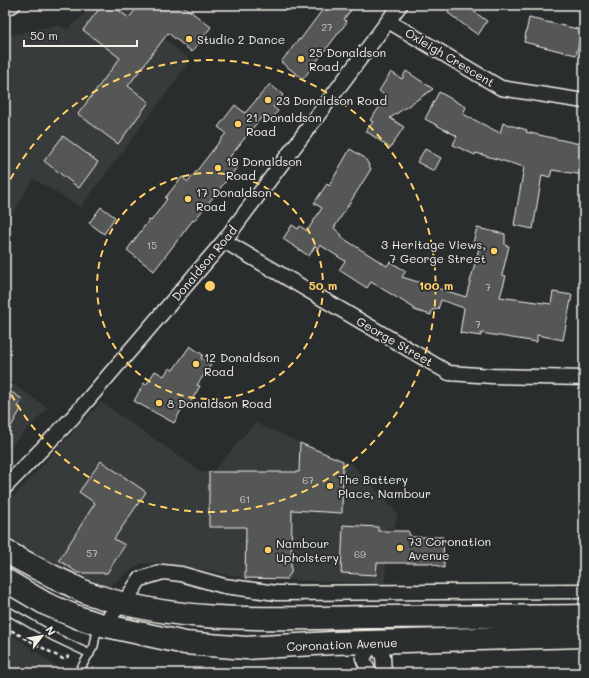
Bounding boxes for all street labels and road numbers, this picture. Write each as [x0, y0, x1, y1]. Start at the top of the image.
street label: Oxleigh Crescent [402, 24, 498, 90]
street label: Donaldson Road [168, 222, 240, 304]
street label: George Street [354, 313, 436, 369]
street label: Coronation Avenue [286, 634, 398, 654]

